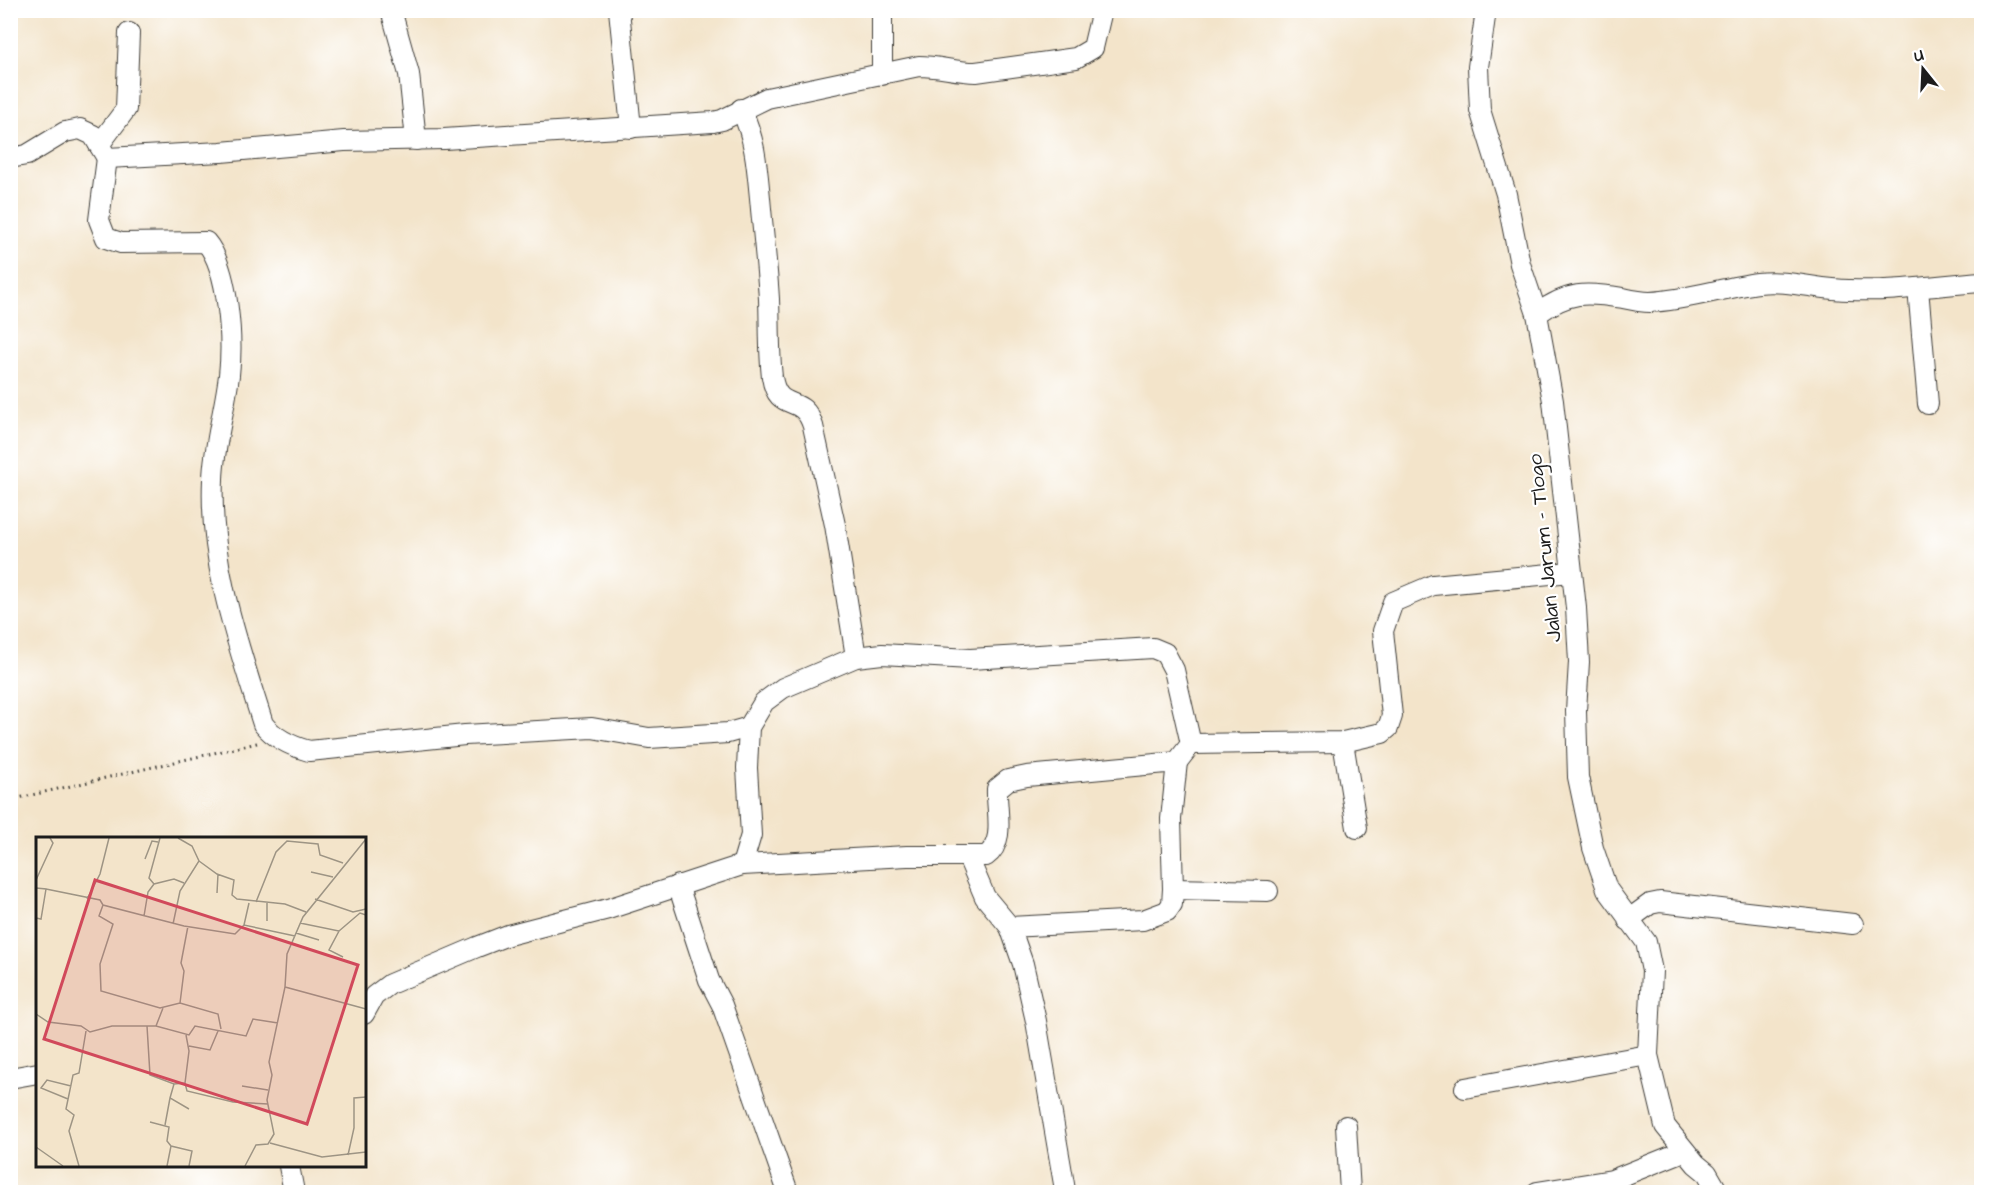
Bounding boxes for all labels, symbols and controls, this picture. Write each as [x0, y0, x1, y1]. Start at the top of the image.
north arrow [1893, 39, 1953, 99]
text: U [1911, 44, 1926, 68]
street label: Jalan Jarum - Tlogo [1520, 452, 1571, 644]
inset map [36, 837, 366, 1167]

